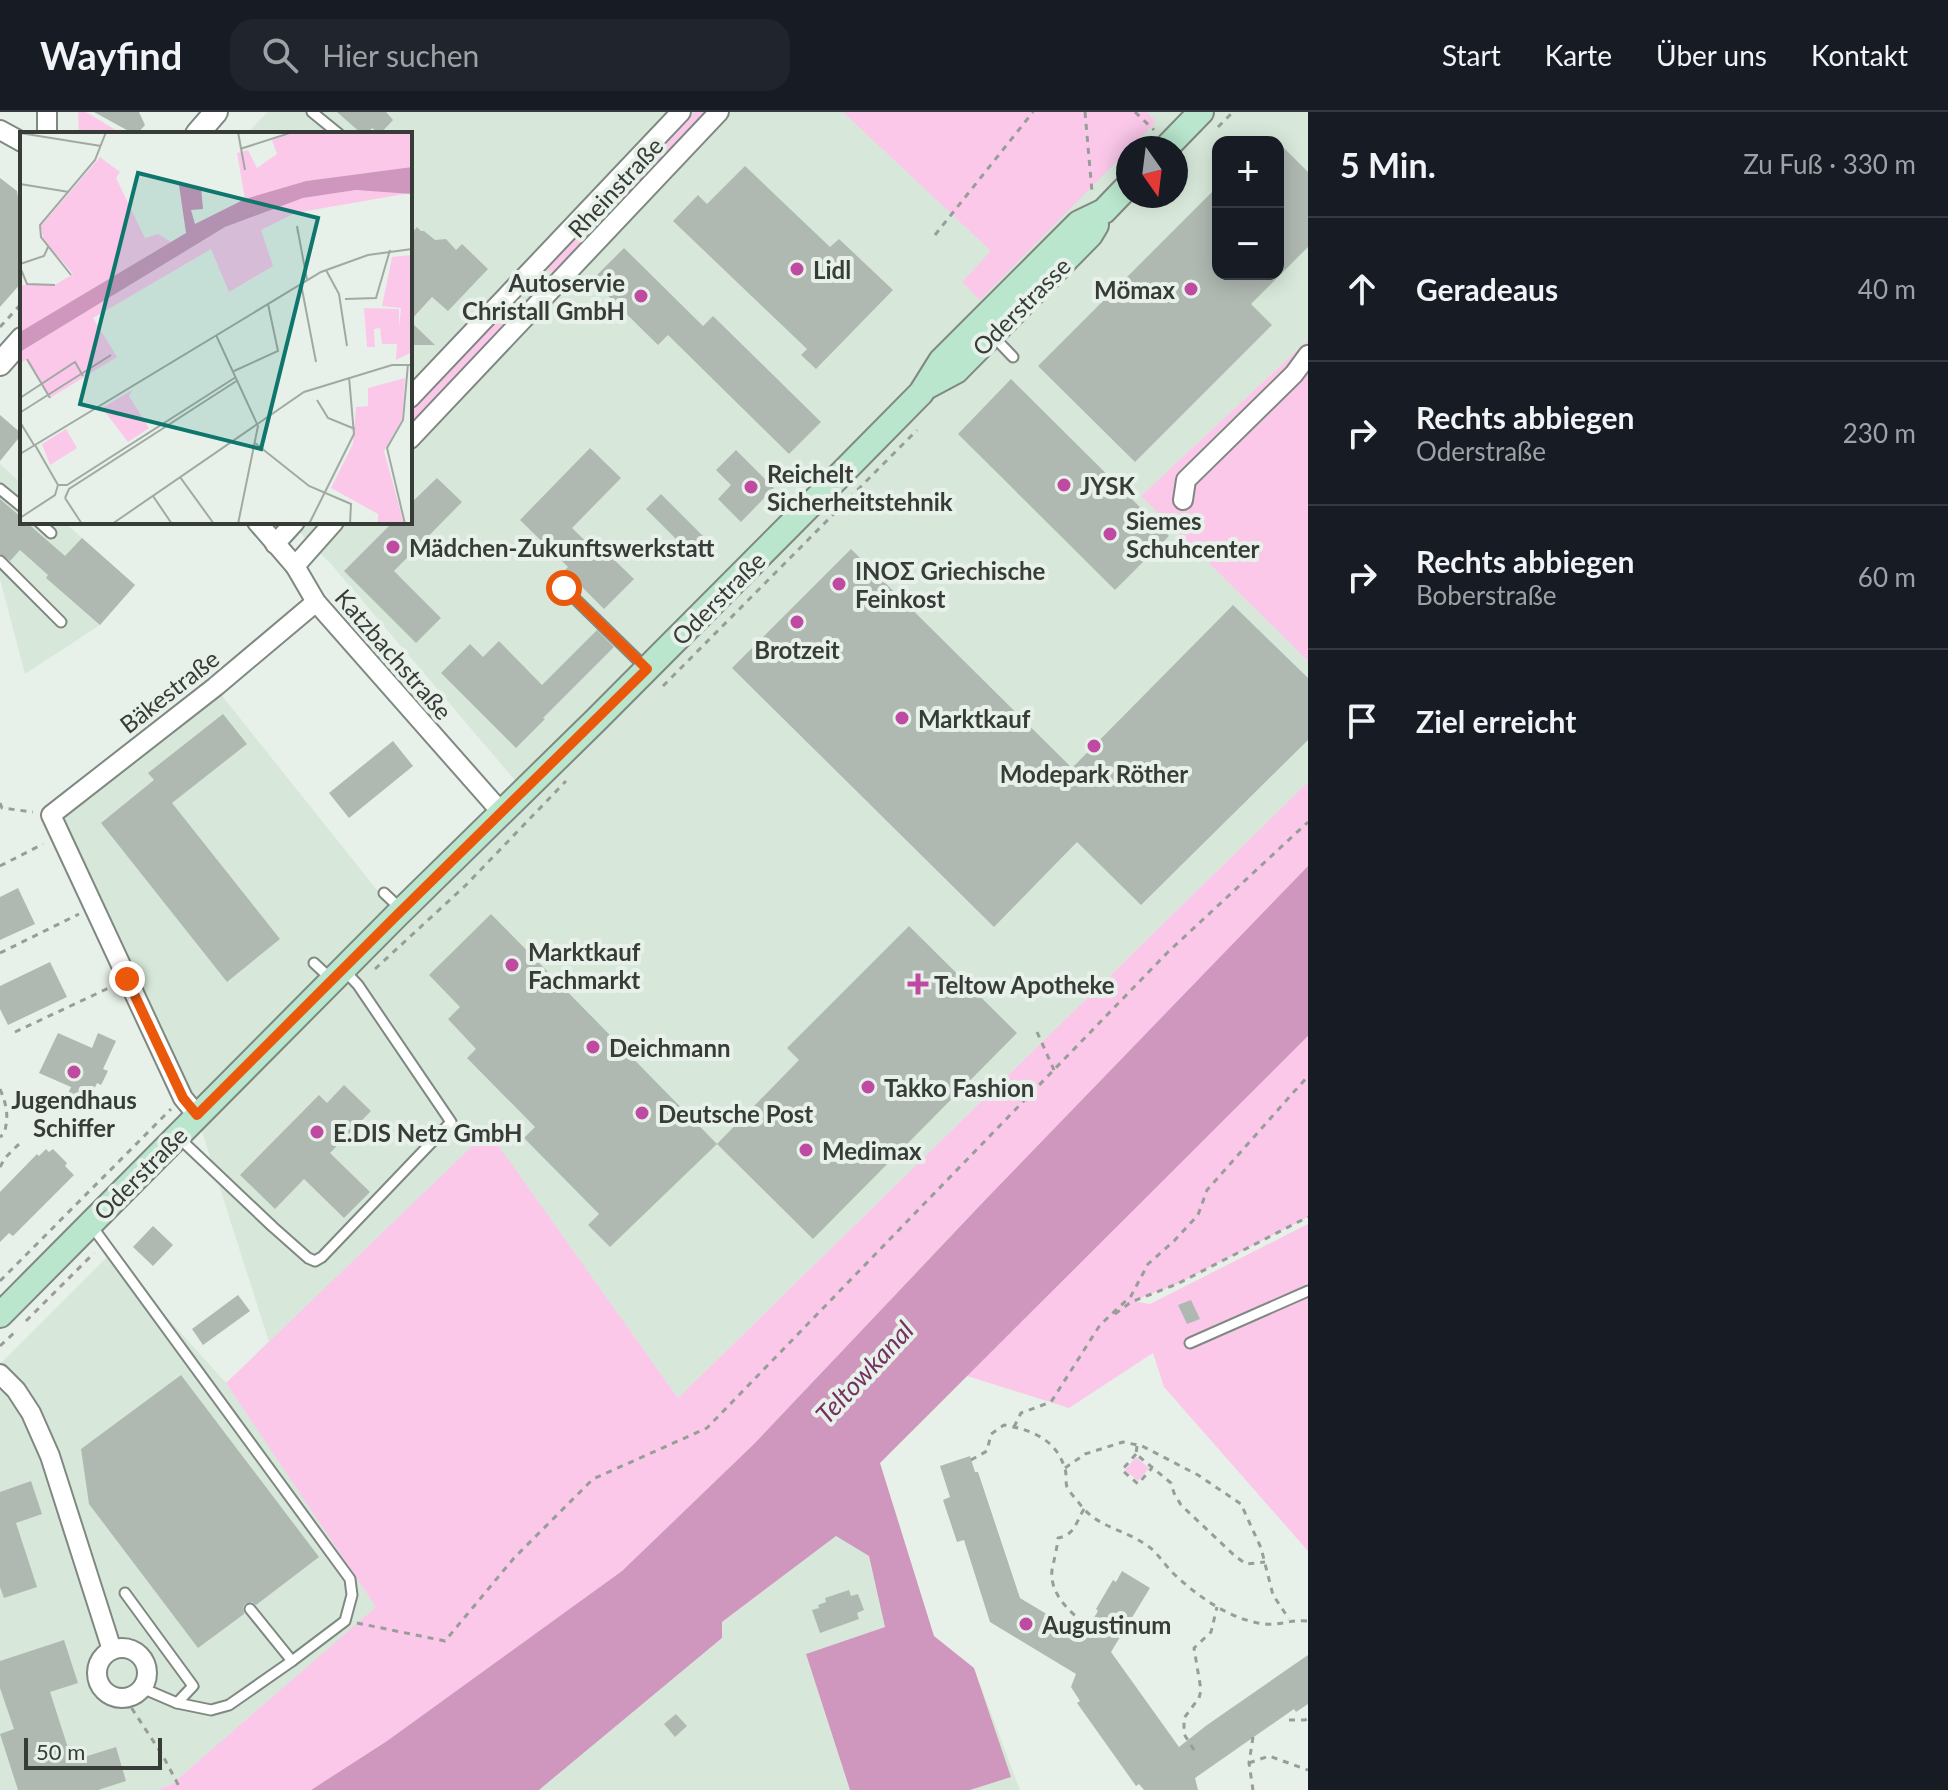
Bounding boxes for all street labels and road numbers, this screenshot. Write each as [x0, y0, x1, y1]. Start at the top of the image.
street label: Rheinstraße [561, 131, 669, 243]
street label: Oderstrasse [966, 251, 1076, 361]
street label: Oderstraße [665, 545, 771, 651]
street label: Katzbachstraße [329, 583, 459, 725]
street label: Bäkestraße [114, 643, 224, 739]
street label: Oderstraße [87, 1120, 193, 1226]

